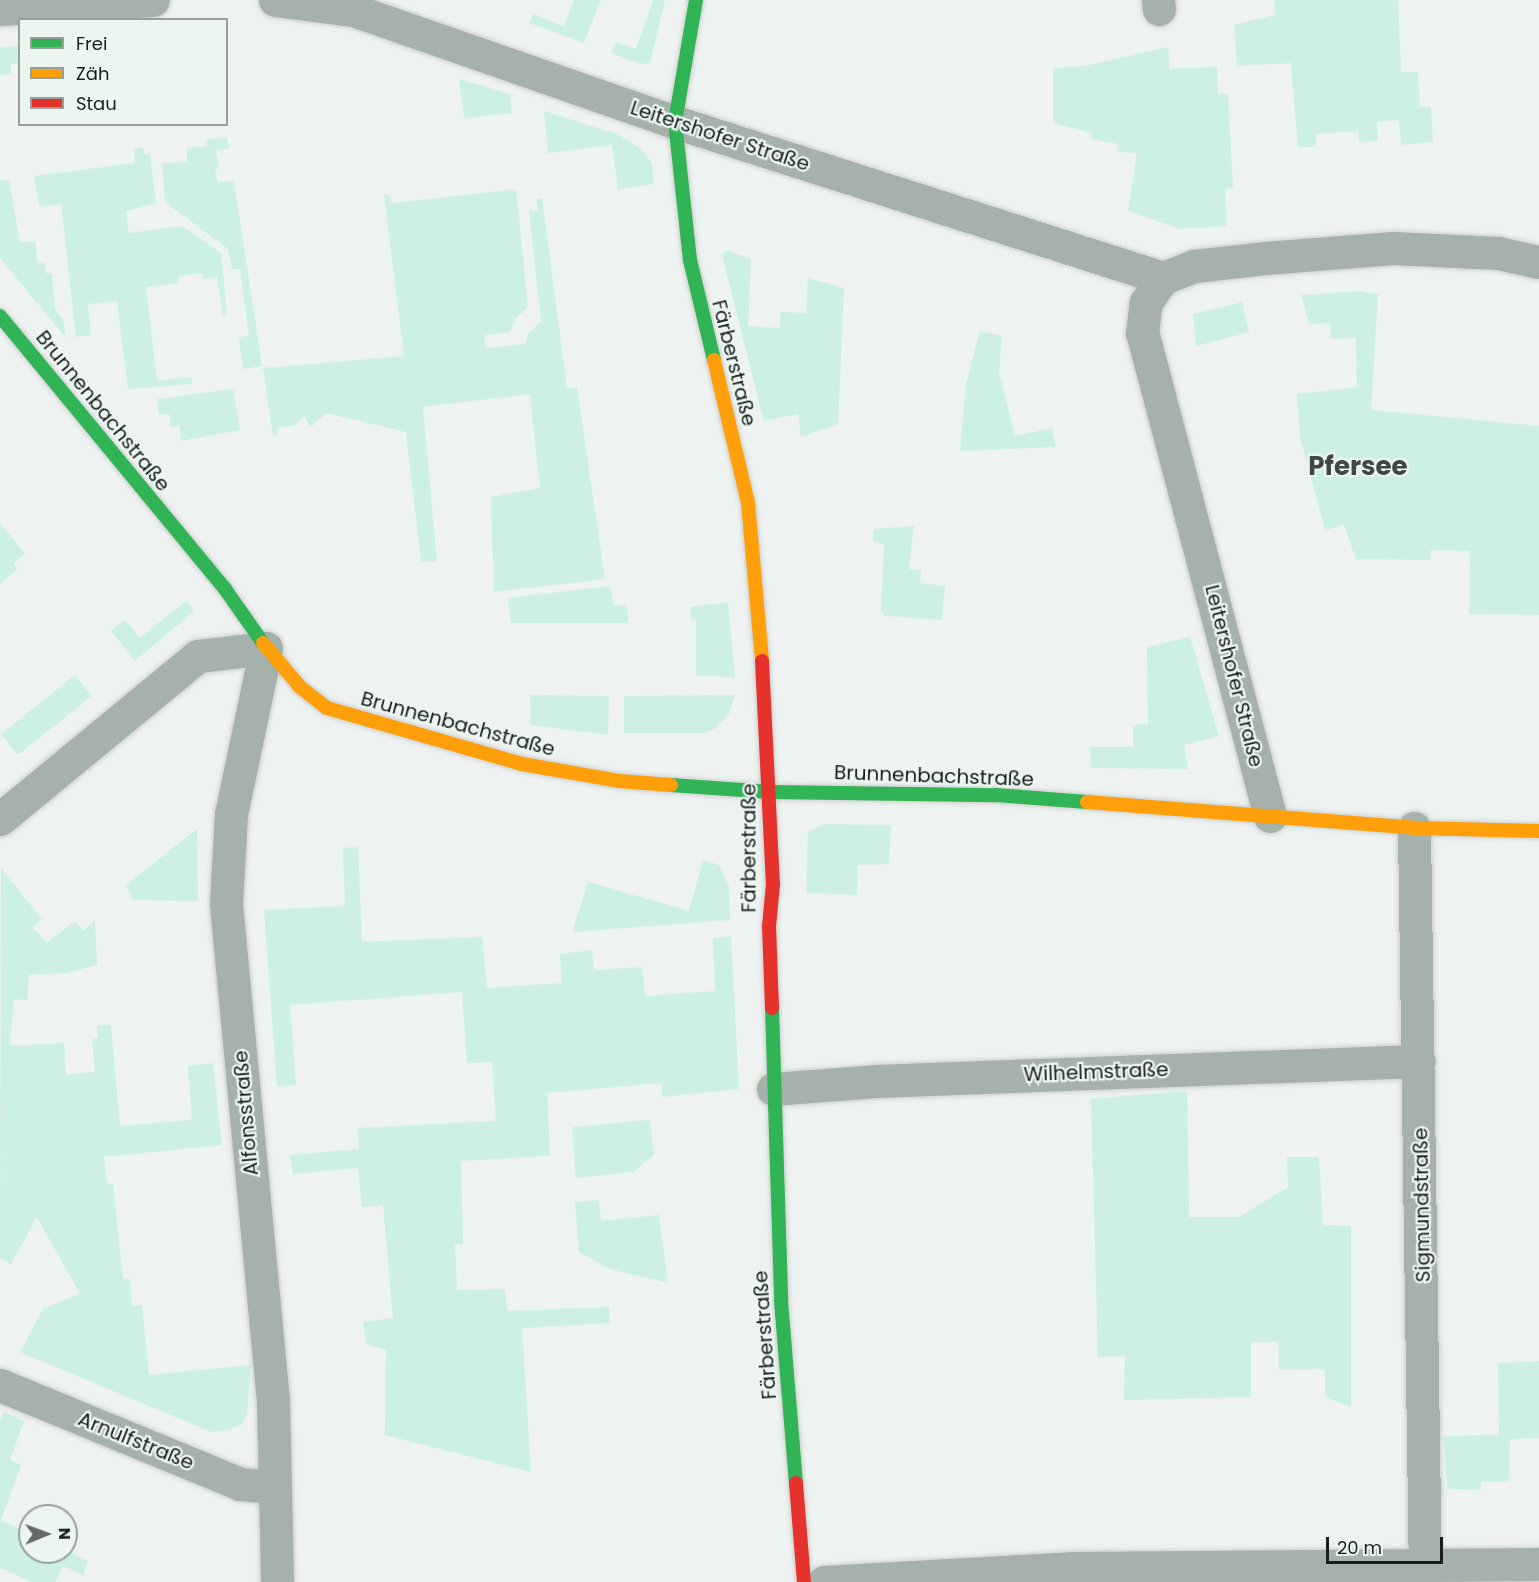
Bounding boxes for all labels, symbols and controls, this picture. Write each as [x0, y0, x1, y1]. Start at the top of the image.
legend [18, 18, 228, 126]
text: Frei [76, 31, 107, 56]
text: Zäh [76, 61, 109, 86]
text: Stau [76, 91, 117, 116]
street label: Leitershofer Straße [627, 96, 813, 176]
street label: Färberstraße [707, 297, 761, 429]
street label: Brunnenbachstraße [31, 326, 175, 496]
district label: Pfersee [1308, 451, 1408, 483]
street label: Leitershofer Straße [1200, 582, 1268, 770]
street label: Brunnenbachstraße [358, 687, 558, 761]
street label: Brunnenbachstraße [834, 761, 1034, 791]
street label: Färberstraße [737, 783, 761, 913]
street label: Alfonsstraße [229, 1049, 263, 1177]
street label: Wilhelmstraße [1023, 1057, 1169, 1087]
street label: Sigmundstraße [1409, 1127, 1435, 1283]
street label: Färberstraße [749, 1270, 781, 1400]
street label: Arnulfstraße [75, 1407, 197, 1475]
north arrow [18, 1504, 78, 1564]
scale bar [1329, 1525, 1446, 1563]
text: N [53, 1527, 76, 1540]
text: 20 m [1337, 1535, 1382, 1560]

